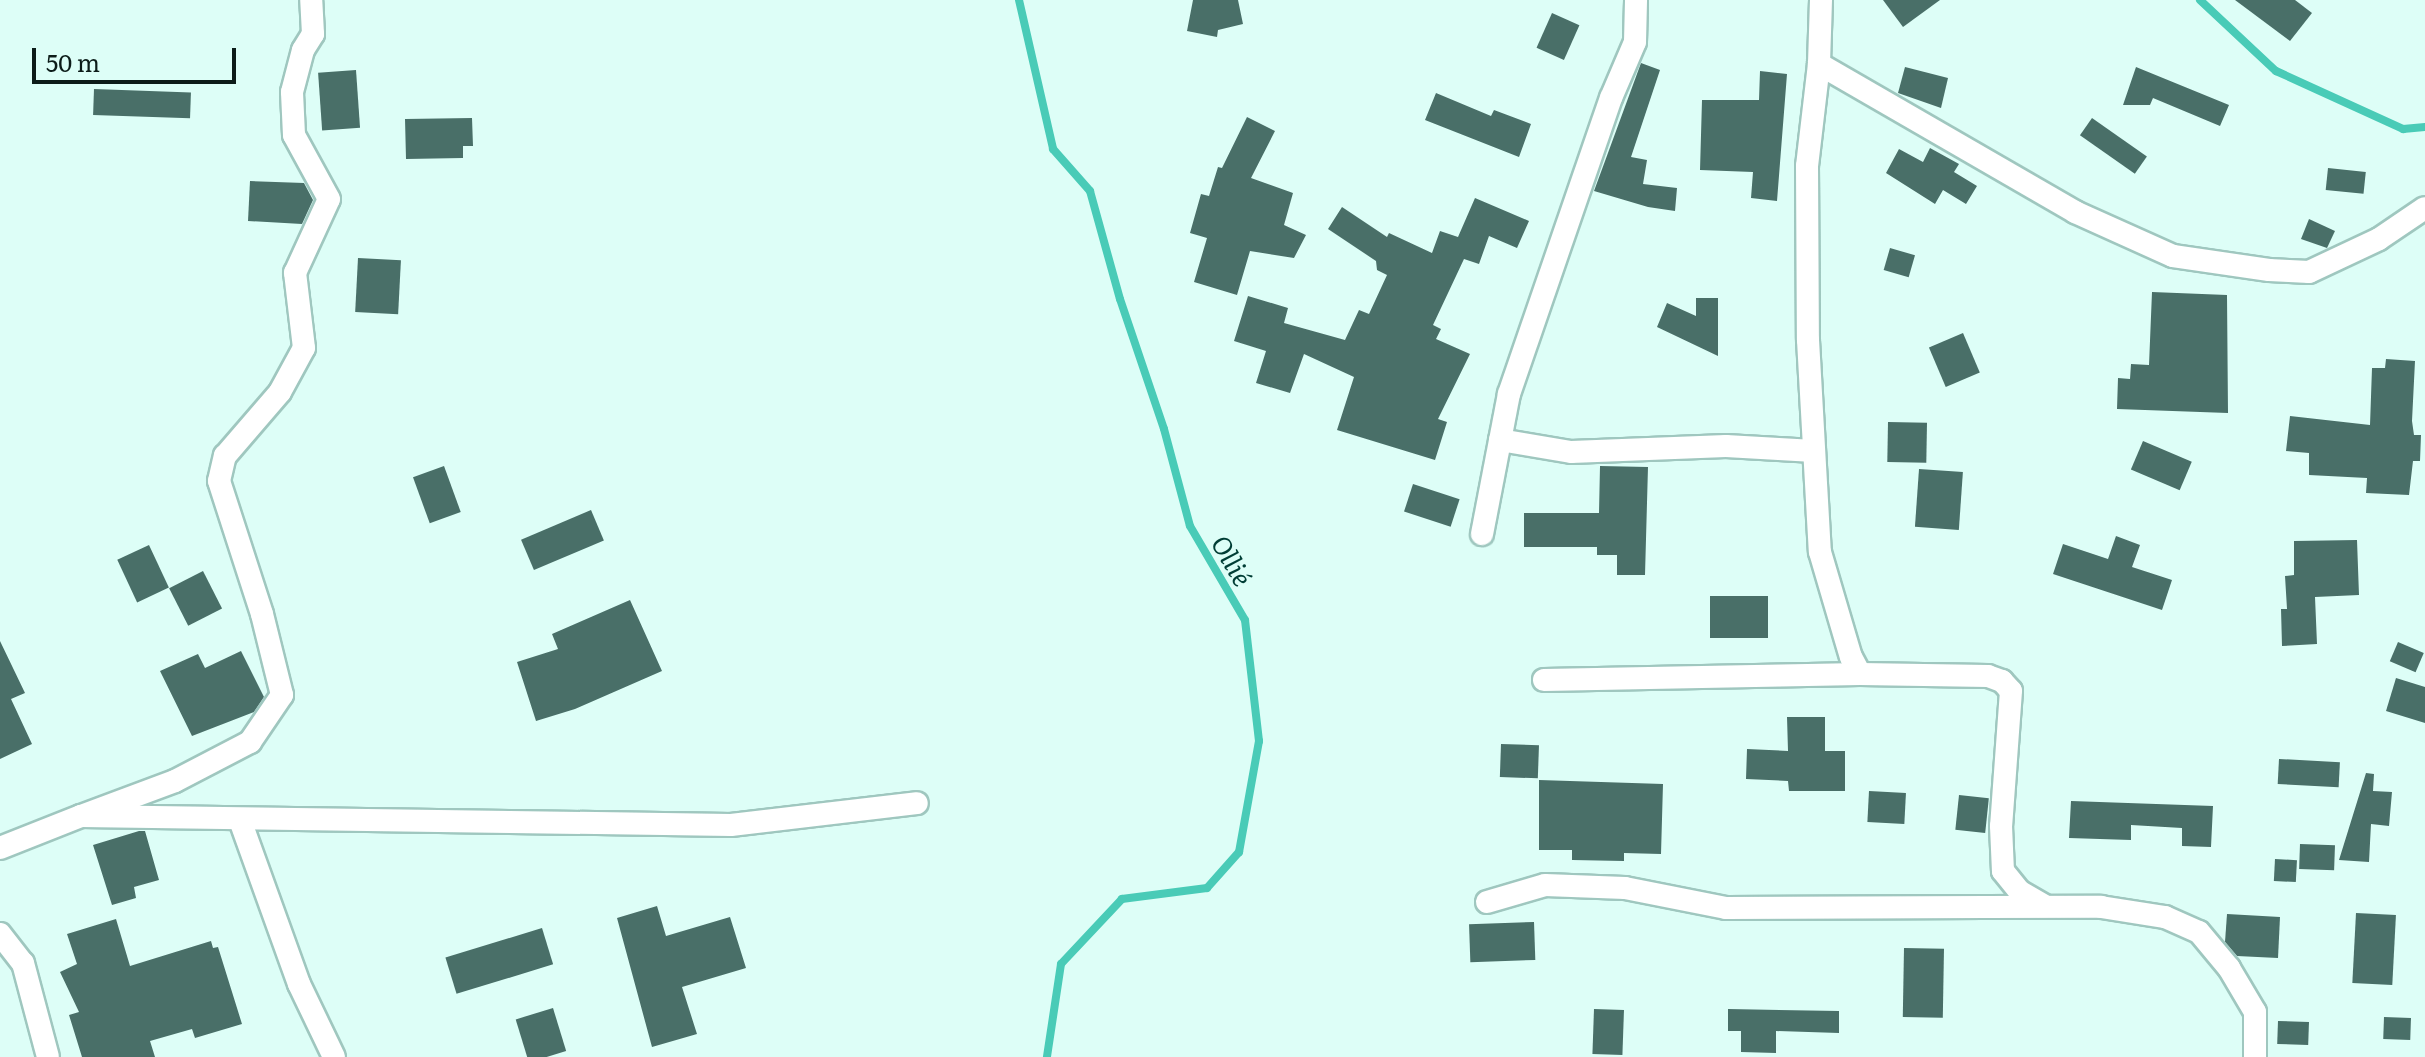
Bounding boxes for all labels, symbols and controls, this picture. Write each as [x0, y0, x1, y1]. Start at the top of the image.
scale bar [36, 32, 240, 82]
text: 50 m [46, 44, 100, 79]
water label: Ollié [1206, 529, 1260, 591]

